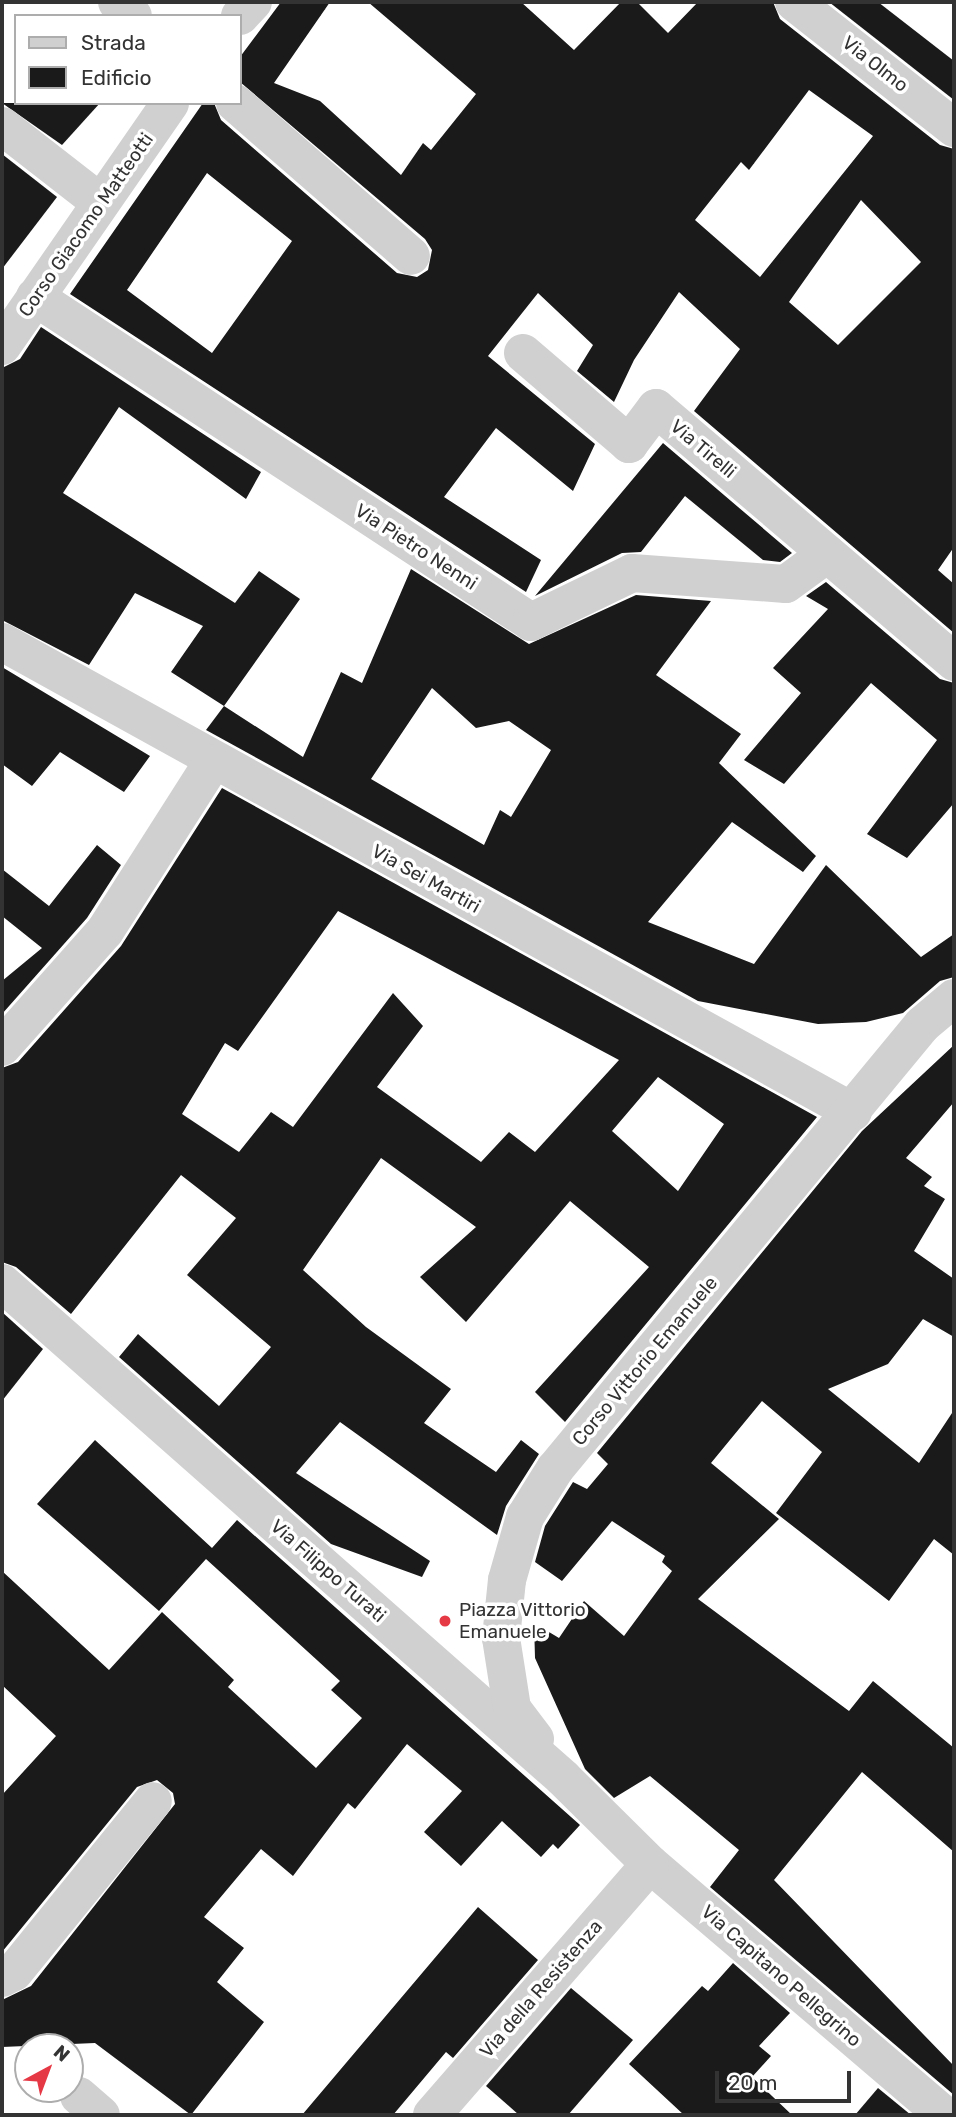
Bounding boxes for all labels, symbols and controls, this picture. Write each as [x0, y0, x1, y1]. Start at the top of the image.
legend [14, 14, 242, 105]
text: Strada [81, 30, 146, 55]
street label: Via Olmo [837, 31, 913, 97]
text: Edificio [81, 65, 151, 90]
street label: Corso Giacomo Matteotti [14, 129, 158, 321]
street label: Via Tirelli [665, 415, 741, 483]
street label: Via Pietro Nenni [351, 499, 481, 595]
street label: Via Sei Martiri [368, 840, 484, 918]
street label: Corso Vittorio Emanuele [568, 1272, 722, 1450]
street label: Via Filippo Turati [266, 1515, 390, 1627]
place label: Piazza Vittorio Emanuele [459, 1599, 586, 1643]
marker: Piazza Vittorio Emanuele [437, 1613, 453, 1629]
street label: Via Capitano Pellegrino [696, 1900, 866, 2052]
street label: Via della Resistenza [475, 1915, 607, 2063]
north arrow [14, 2033, 84, 2103]
text: N [49, 2040, 74, 2066]
scale bar [718, 2058, 855, 2102]
text: 20 m [728, 2070, 777, 2095]

